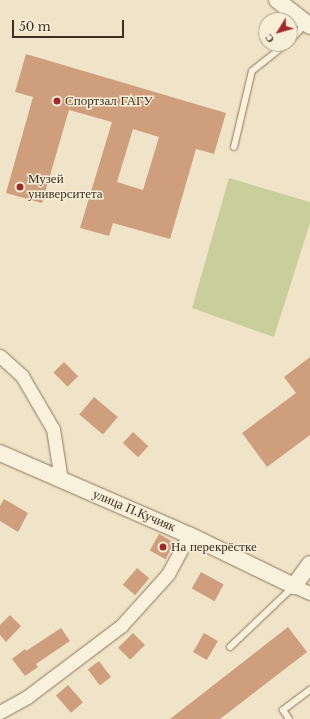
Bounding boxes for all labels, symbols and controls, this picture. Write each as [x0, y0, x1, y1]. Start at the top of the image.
scale bar [14, 12, 126, 38]
north arrow [258, 12, 298, 52]
text: 50 m [19, 19, 51, 34]
text: С [261, 31, 277, 46]
place label: Спортзал ГАГУ [65, 93, 153, 109]
marker: Спортзал ГАГУ [52, 96, 62, 106]
place label: Музей университета [28, 172, 103, 203]
marker: Музей университета [15, 182, 25, 192]
street label: улица П.Кучияк [90, 487, 178, 535]
place label: На перекрёстке [171, 539, 257, 555]
marker: На перекрёстке [158, 542, 168, 552]

